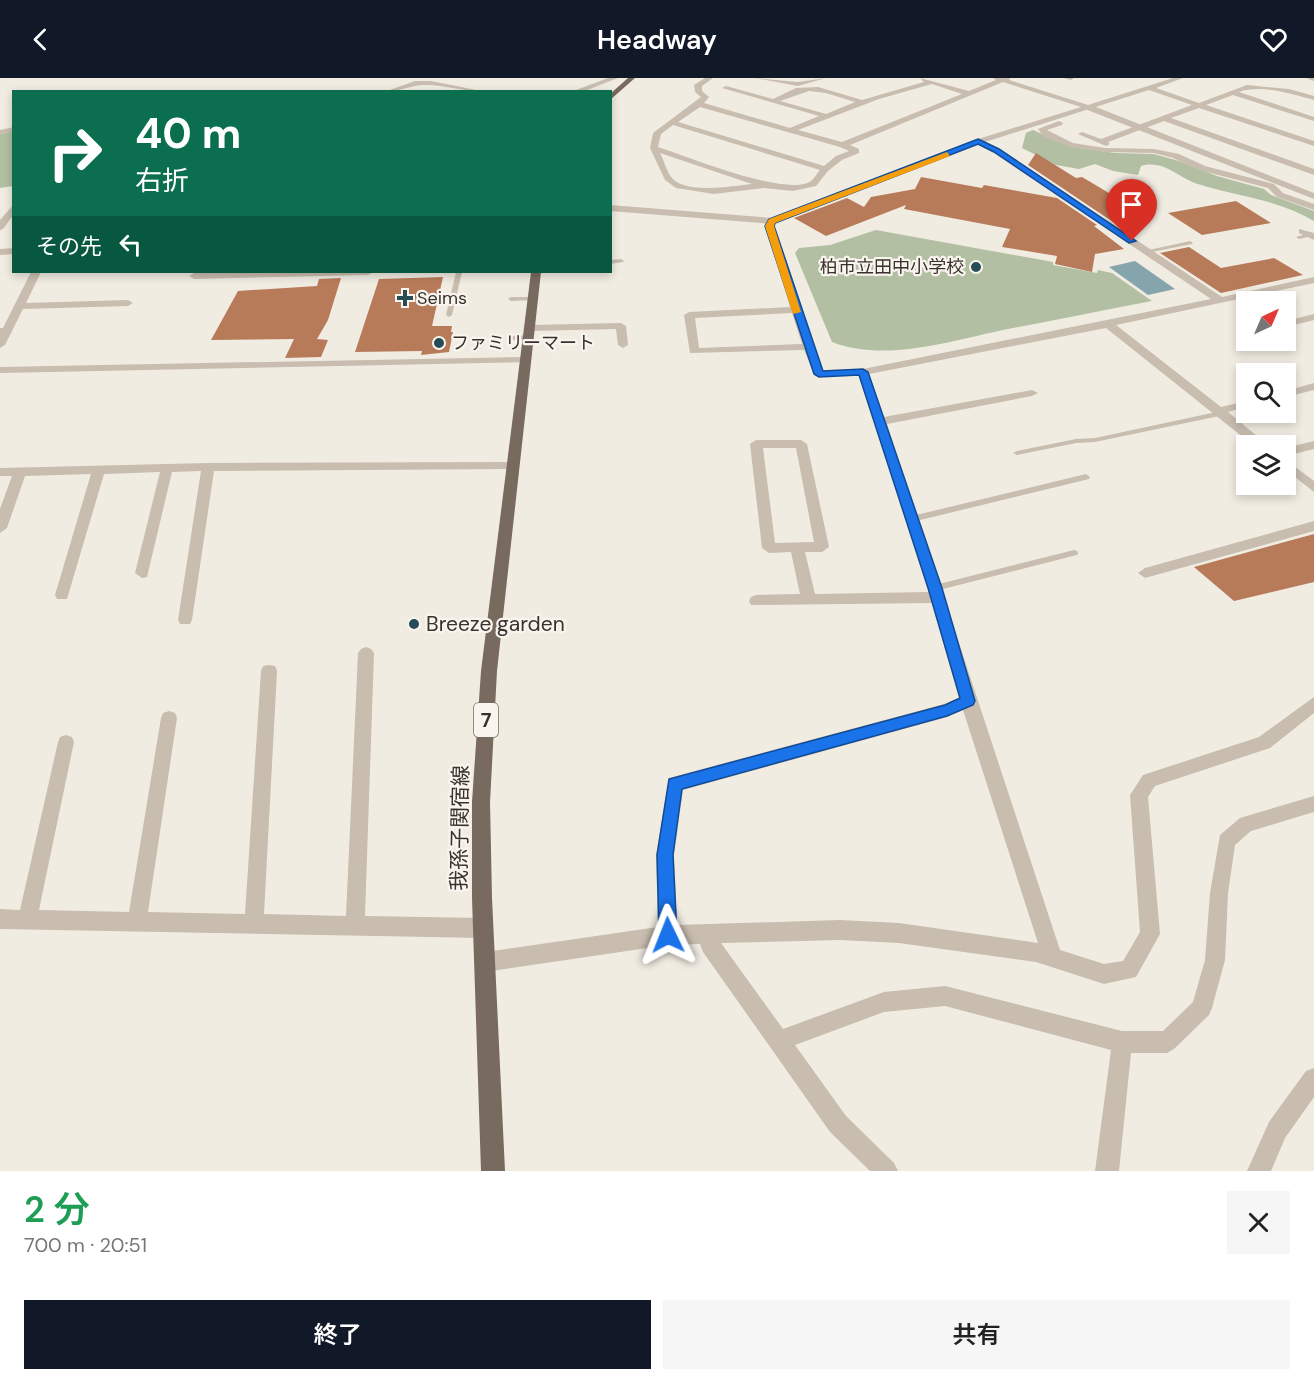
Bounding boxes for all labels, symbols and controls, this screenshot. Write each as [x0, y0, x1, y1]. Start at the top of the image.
text: Headway [597, 22, 717, 57]
icon: back [24, 23, 57, 56]
icon: heart [1257, 23, 1290, 56]
text: 40 m [135, 106, 241, 161]
icon: right [36, 114, 114, 192]
text: 右折 [135, 163, 189, 198]
pin [1106, 179, 1157, 241]
icon: arrive [1115, 188, 1148, 221]
icon: left [114, 228, 147, 261]
text: その先 [36, 232, 102, 261]
place label: 柏市立田中小学校 [820, 255, 964, 279]
marker: 柏市立田中小学校 [969, 260, 983, 274]
place label: Seims [417, 286, 467, 310]
marker: Seims [398, 291, 412, 305]
north arrow [1236, 291, 1296, 351]
map controls [1236, 291, 1296, 495]
place label: ファミリーマート [451, 331, 595, 355]
marker: ファミリーマート [432, 336, 446, 350]
button: search [1236, 363, 1296, 423]
button: layers [1236, 435, 1296, 495]
place label: Breeze garden [426, 610, 565, 638]
marker: Breeze garden [407, 617, 421, 631]
road number: 7 [474, 703, 498, 737]
street label: 我孫子関宿線 [445, 765, 475, 891]
position arrow [636, 903, 700, 967]
text: 2 分 [24, 1186, 90, 1233]
button: close [1227, 1191, 1290, 1254]
text: 700 m · 20:51 [24, 1232, 147, 1258]
button: 終了 [24, 1300, 651, 1369]
button: 共有 [663, 1300, 1290, 1369]

